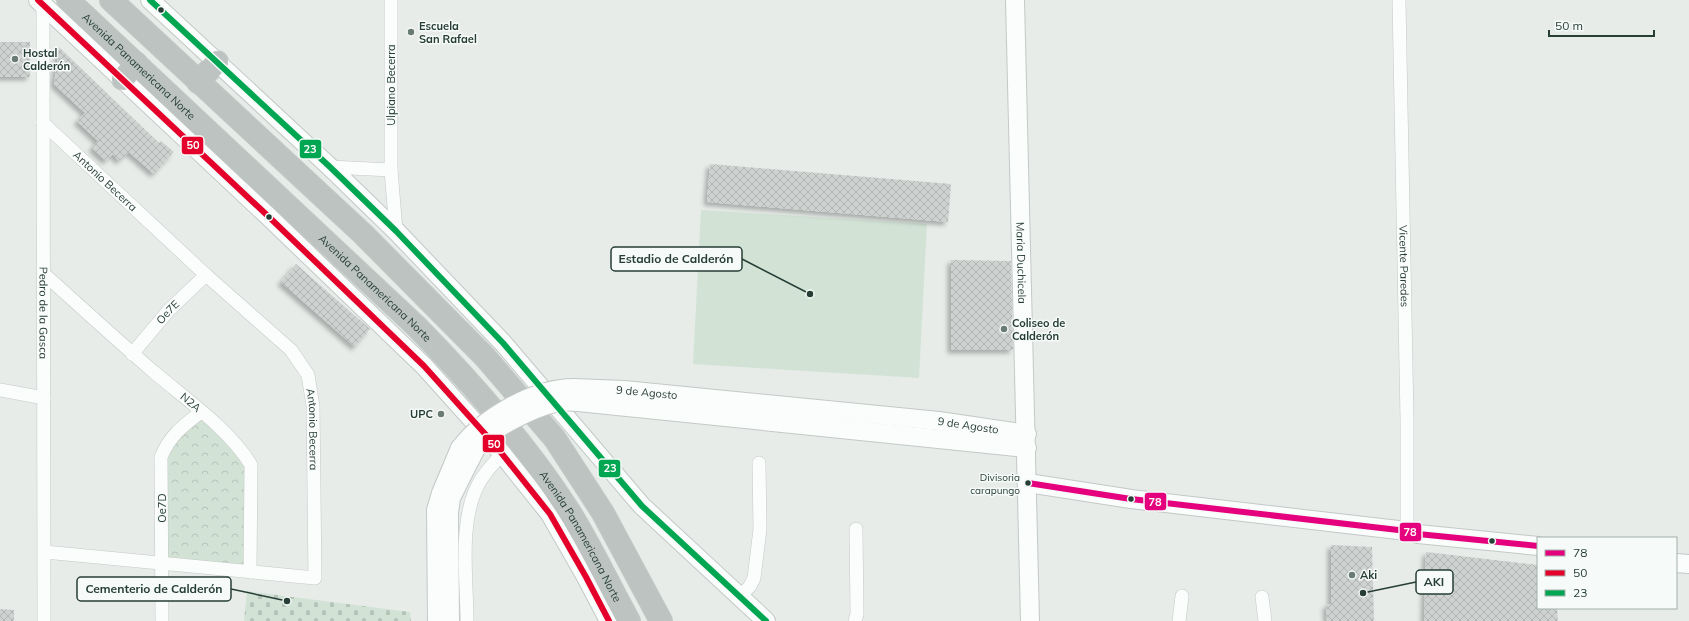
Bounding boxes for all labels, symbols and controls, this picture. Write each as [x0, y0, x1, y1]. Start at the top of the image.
unlabelled marker [156, 5, 166, 15]
street label: Avenida Panamericana Norte [79, 10, 198, 123]
scale bar [1549, 12, 1654, 38]
text: 50 m [1555, 18, 1583, 33]
place label: Escuela San Rafael [419, 19, 477, 46]
marker: Escuela San Rafael [406, 27, 416, 37]
street label: Ulpiano Becerra [384, 44, 398, 126]
place label: Hostal Calderón [23, 46, 70, 73]
marker: Hostal Calderón [10, 54, 20, 64]
line badge: 50 [181, 136, 204, 155]
text: 50 [186, 138, 200, 152]
line badge: 23 [299, 139, 322, 159]
text: 23 [303, 142, 317, 156]
street label: Antonio Becerra [70, 148, 140, 214]
unlabelled marker [264, 212, 274, 222]
street label: Maria Duchicela [1013, 222, 1029, 304]
street label: Vicente Paredes [1396, 225, 1412, 307]
street label: Avenida Panamericana Norte [316, 231, 434, 345]
callout: Estadio de Calderón [611, 247, 742, 271]
text: Estadio de Calderón [619, 251, 733, 266]
street label: Pedro de la Gasca [36, 267, 51, 359]
street label: Oe7E [153, 297, 182, 327]
place label: Coliseo de Calderón [1012, 316, 1065, 343]
marker: Coliseo de Calderón [999, 324, 1009, 334]
street label: 9 de Agosto [616, 383, 678, 402]
street label: Antonio Becerra [303, 387, 321, 470]
street label: N2A [178, 390, 204, 415]
place label: UPC [410, 407, 433, 421]
marker: UPC [436, 409, 446, 419]
street label: 9 de Agosto [937, 414, 1000, 437]
line badge: 50 [482, 434, 505, 453]
text: 50 [487, 437, 501, 451]
line badge: 23 [598, 459, 621, 478]
text: 23 [603, 461, 617, 475]
street label: Avenida Panamericana Norte [537, 468, 625, 605]
place label: Divisoria carapungo [970, 471, 1020, 497]
marker: Divisoria carapungo [1023, 478, 1033, 488]
line badge: 78 [1144, 492, 1167, 511]
street label: Oe7D [155, 493, 169, 523]
unlabelled marker [1126, 494, 1136, 504]
text: 78 [1148, 495, 1162, 509]
line badge: 78 [1399, 522, 1422, 542]
text: 78 [1403, 525, 1417, 539]
unlabelled marker [1487, 536, 1497, 546]
legend [1537, 537, 1677, 609]
text: 78 [1573, 545, 1587, 560]
text: 50 [1573, 565, 1587, 580]
place label: Aki [1360, 568, 1377, 582]
marker: Aki [1347, 570, 1357, 580]
callout: AKI [1416, 570, 1453, 594]
text: AKI [1424, 574, 1444, 589]
callout: Cementerio de Calderón [77, 577, 231, 601]
text: Cementerio de Calderón [85, 581, 223, 596]
text: 23 [1573, 585, 1587, 600]

